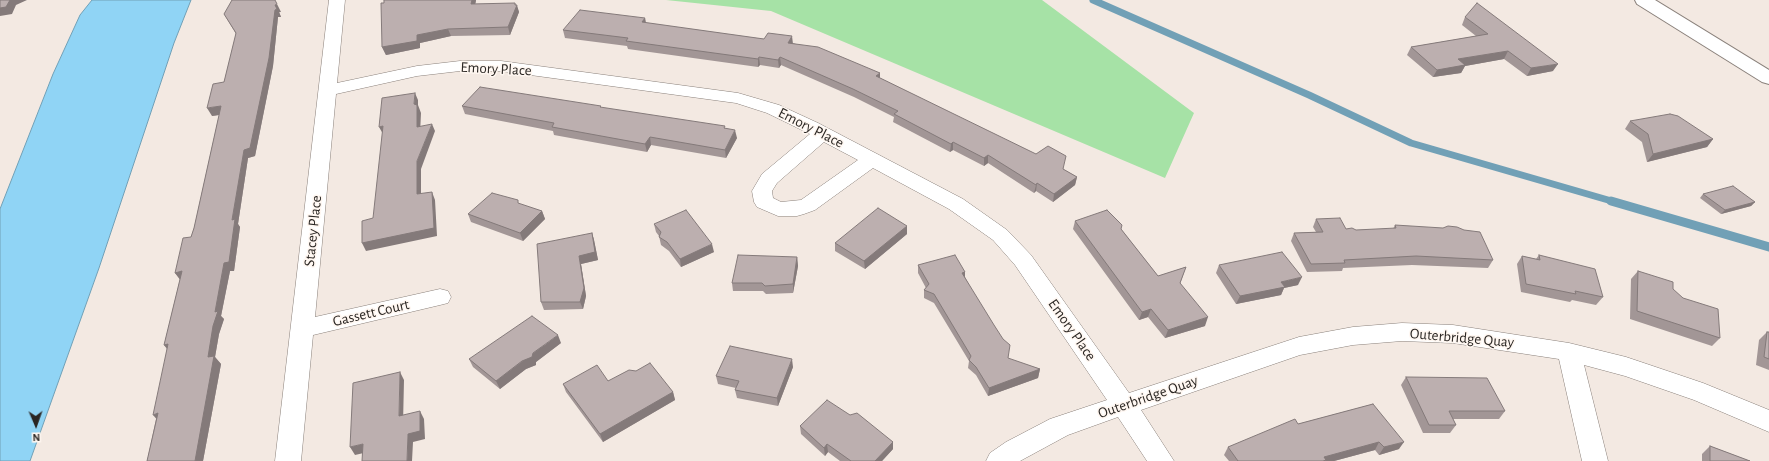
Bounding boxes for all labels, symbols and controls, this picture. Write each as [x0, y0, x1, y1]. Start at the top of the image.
street label: Emory Place [460, 58, 532, 80]
street label: Emory Place [775, 104, 847, 152]
street label: Stacey Place [300, 195, 326, 267]
street label: Gassett Court [331, 295, 411, 331]
street label: Emory Place [1044, 296, 1100, 364]
street label: Outerbridge Quay [1409, 324, 1515, 352]
street label: Outerbridge Quay [1096, 371, 1200, 423]
north arrow [16, 405, 56, 445]
text: N [32, 432, 40, 443]

